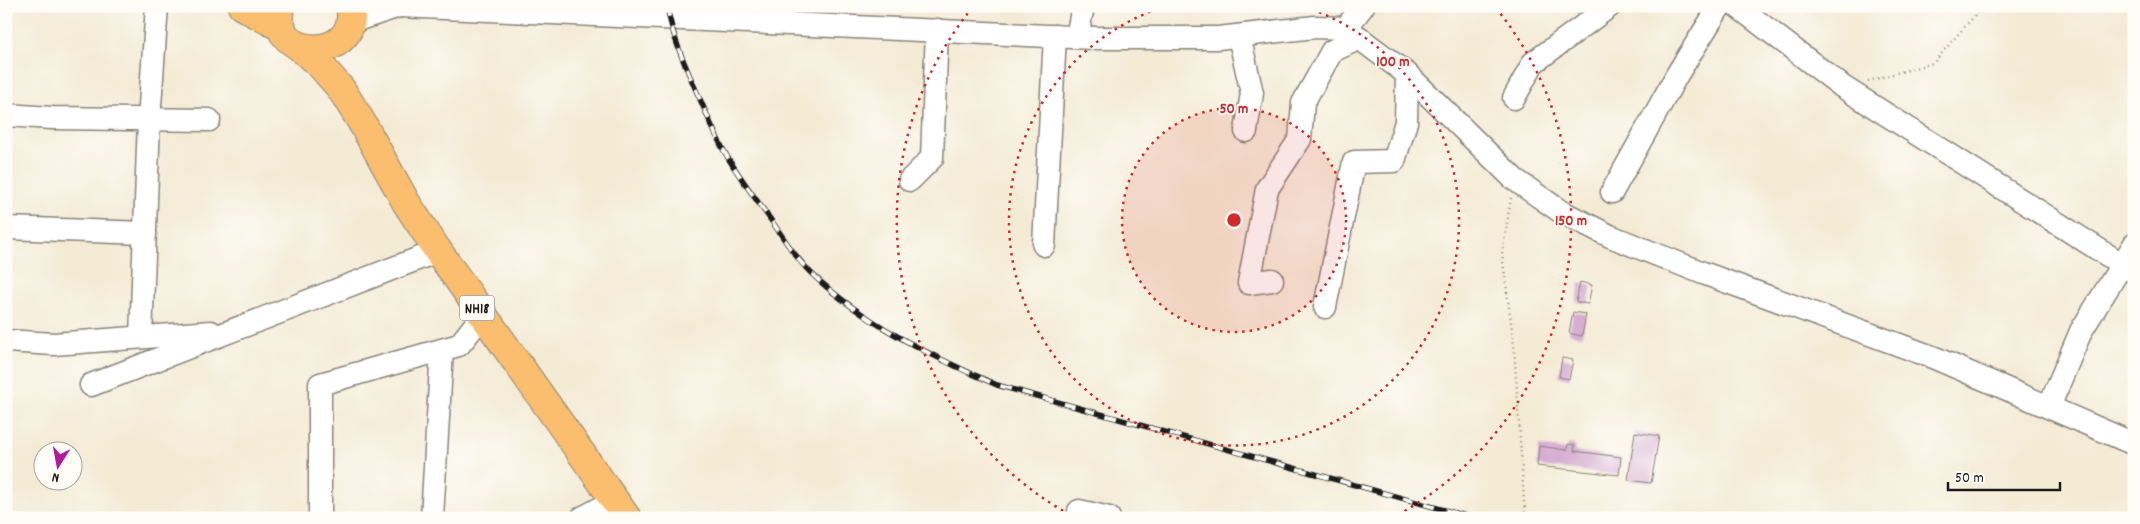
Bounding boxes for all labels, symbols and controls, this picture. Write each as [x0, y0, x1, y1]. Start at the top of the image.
text: 100 m [1376, 52, 1410, 74]
text: 50 m [1220, 99, 1248, 121]
centre of rings [1225, 211, 1243, 229]
text: 150 m [1555, 211, 1587, 233]
road number: NH18 [460, 296, 494, 320]
north arrow [32, 442, 82, 492]
scale bar [1948, 459, 2060, 491]
text: N [51, 466, 61, 487]
text: 50 m [1955, 468, 1984, 490]

